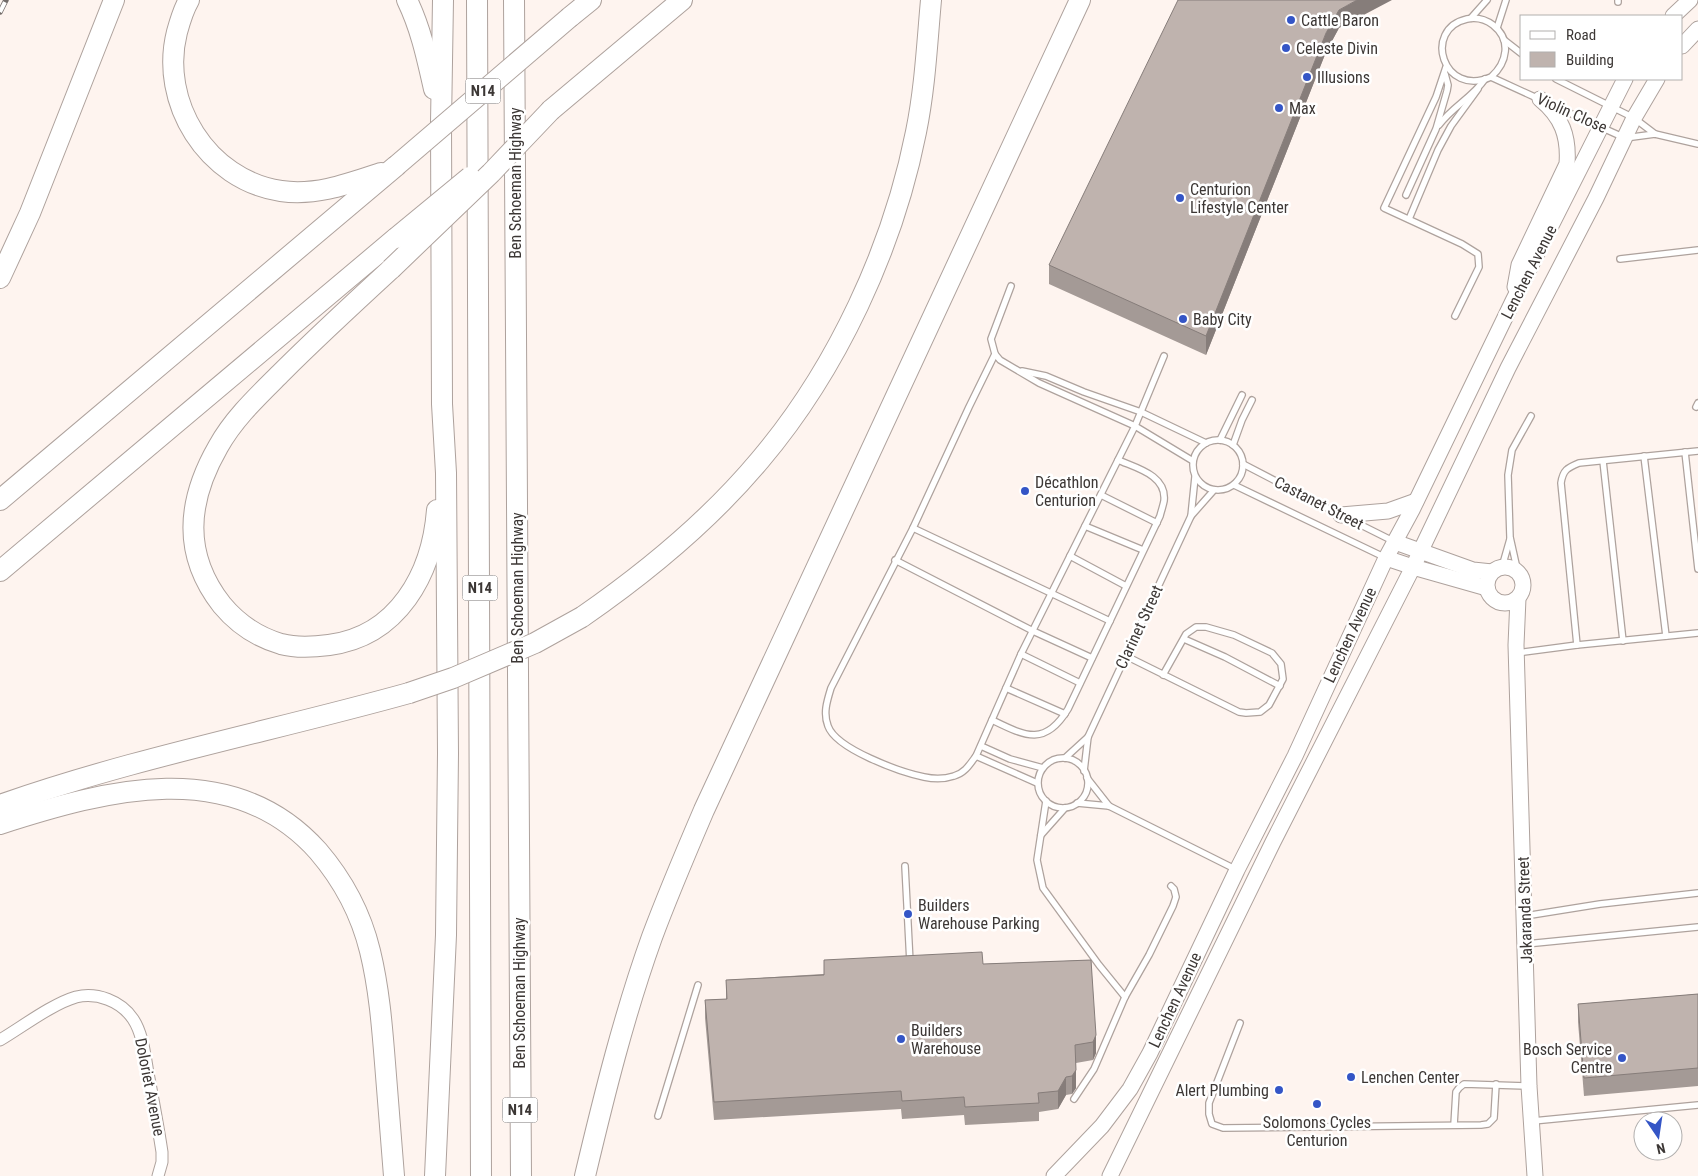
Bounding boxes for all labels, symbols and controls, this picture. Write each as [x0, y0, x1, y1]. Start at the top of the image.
place label: Cattle Baron [1301, 11, 1379, 30]
marker: Cattle Baron [1285, 14, 1297, 26]
legend [1520, 15, 1683, 80]
text: Road [1566, 26, 1596, 44]
place label: Celeste Divin [1296, 39, 1378, 58]
marker: Celeste Divin [1280, 42, 1292, 54]
text: Building [1566, 51, 1614, 69]
place label: Illusions [1317, 68, 1370, 87]
marker: Illusions [1301, 71, 1313, 83]
road number: N14 [466, 78, 500, 104]
street label: Violin Close [1534, 89, 1610, 137]
place label: Max [1289, 99, 1316, 118]
marker: Max [1273, 102, 1285, 114]
street label: Ben Schoeman Highway [506, 107, 525, 259]
place label: Centurion Lifestyle Center [1190, 180, 1289, 217]
marker: Centurion Lifestyle Center [1174, 192, 1186, 204]
street label: Lenchen Avenue [1497, 222, 1561, 322]
place label: Baby City [1193, 310, 1252, 329]
marker: Baby City [1177, 313, 1189, 325]
street label: Castanet Street [1271, 472, 1367, 534]
place label: Décathlon Centurion [1035, 473, 1099, 510]
marker: Décathlon Centurion [1019, 485, 1031, 497]
street label: Ben Schoeman Highway [508, 512, 527, 664]
road number: N14 [462, 576, 498, 600]
street label: Clarinet Street [1111, 582, 1167, 672]
street label: Lenchen Avenue [1320, 584, 1380, 686]
street label: Jakaranda Street [1514, 856, 1536, 964]
place label: Builders Warehouse Parking [918, 896, 1040, 933]
marker: Builders Warehouse Parking [902, 908, 914, 920]
street label: Ben Schoeman Highway [510, 917, 529, 1069]
street label: Lenchen Avenue [1145, 949, 1205, 1051]
place label: Builders Warehouse [911, 1021, 981, 1058]
marker: Builders Warehouse [895, 1033, 907, 1045]
street label: Doloriet Avenue [131, 1036, 169, 1138]
place label: Bosch Service Centre [1523, 1040, 1612, 1077]
marker: Bosch Service Centre [1616, 1052, 1628, 1064]
place label: Lenchen Center [1361, 1068, 1459, 1087]
marker: Lenchen Center [1345, 1071, 1357, 1083]
place label: Alert Plumbing [1175, 1081, 1269, 1100]
marker: Alert Plumbing [1273, 1084, 1285, 1096]
road number: N14 [502, 1098, 538, 1122]
marker: Solomons Cycles Centurion [1311, 1098, 1323, 1110]
north arrow [1633, 1111, 1683, 1161]
place label: Solomons Cycles Centurion [1263, 1113, 1371, 1150]
text: N [1655, 1140, 1667, 1157]

